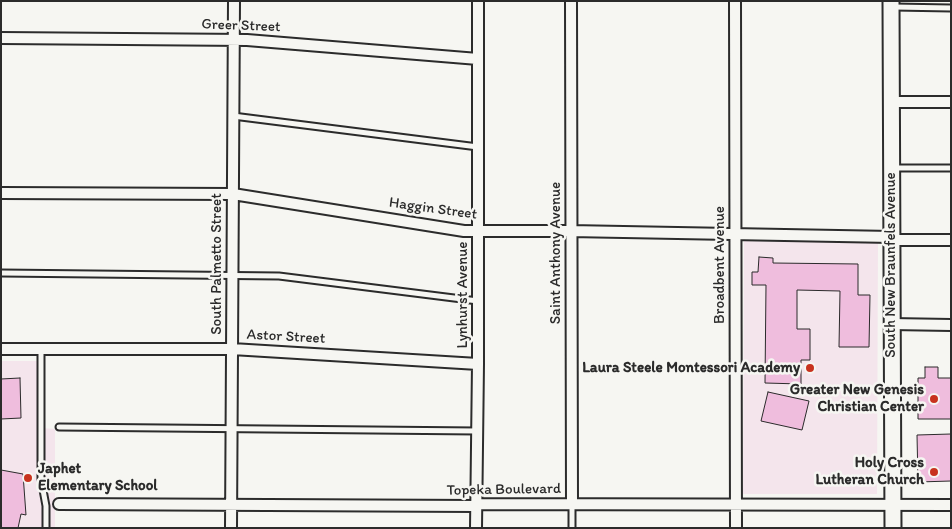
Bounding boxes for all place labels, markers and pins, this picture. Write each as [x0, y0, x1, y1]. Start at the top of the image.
place label: Laura Steele Montessori Academy [582, 359, 800, 377]
marker: Laura Steele Montessori Academy [804, 362, 816, 374]
place label: Greater New Genesis Christian Center [790, 381, 924, 416]
marker: Greater New Genesis Christian Center [928, 393, 940, 405]
place label: Holy Cross Lutheran Church [815, 454, 924, 489]
place label: Japhet Elementary School [38, 460, 158, 495]
marker: Holy Cross Lutheran Church [928, 466, 940, 478]
marker: Japhet Elementary School [22, 472, 34, 484]

